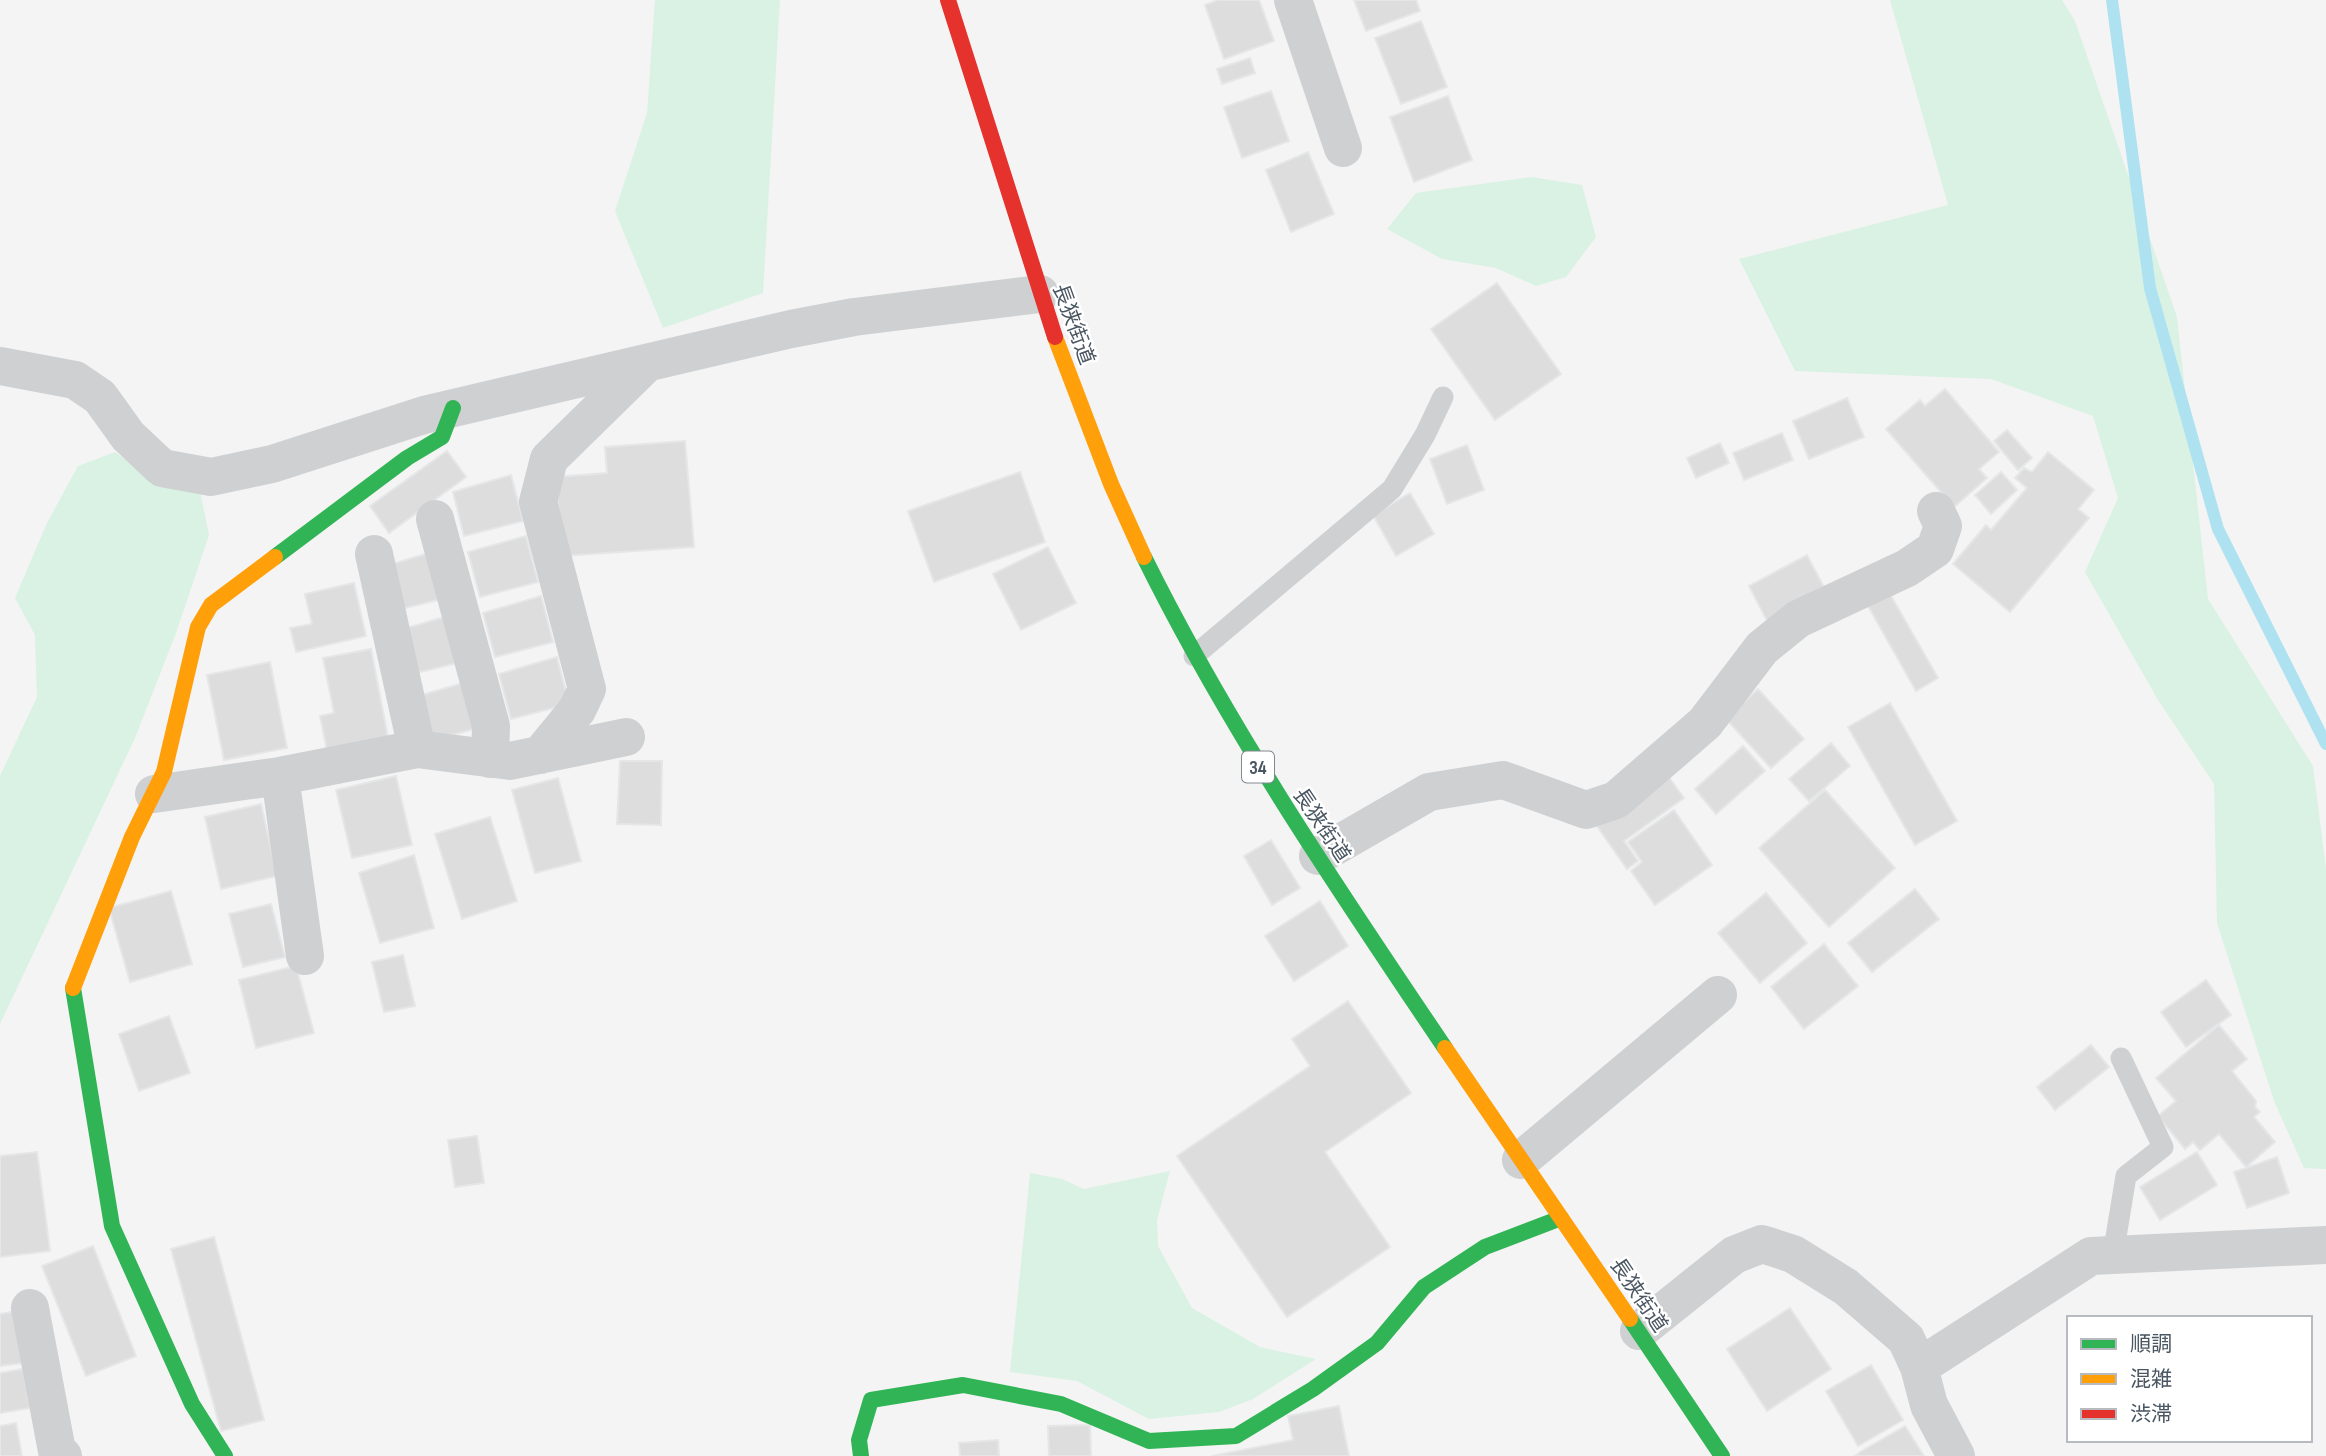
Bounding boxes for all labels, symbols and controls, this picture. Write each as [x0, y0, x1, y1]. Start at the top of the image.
street label: 長狭街道 [1047, 280, 1100, 368]
road number: 34 [1242, 752, 1274, 782]
street label: 長狭街道 [1288, 783, 1355, 867]
street label: 長狭街道 [1605, 1253, 1672, 1337]
legend [2067, 1316, 2312, 1442]
text: 順調 [2130, 1332, 2172, 1357]
text: 混雑 [2130, 1367, 2172, 1392]
text: 渋滞 [2130, 1402, 2172, 1427]

